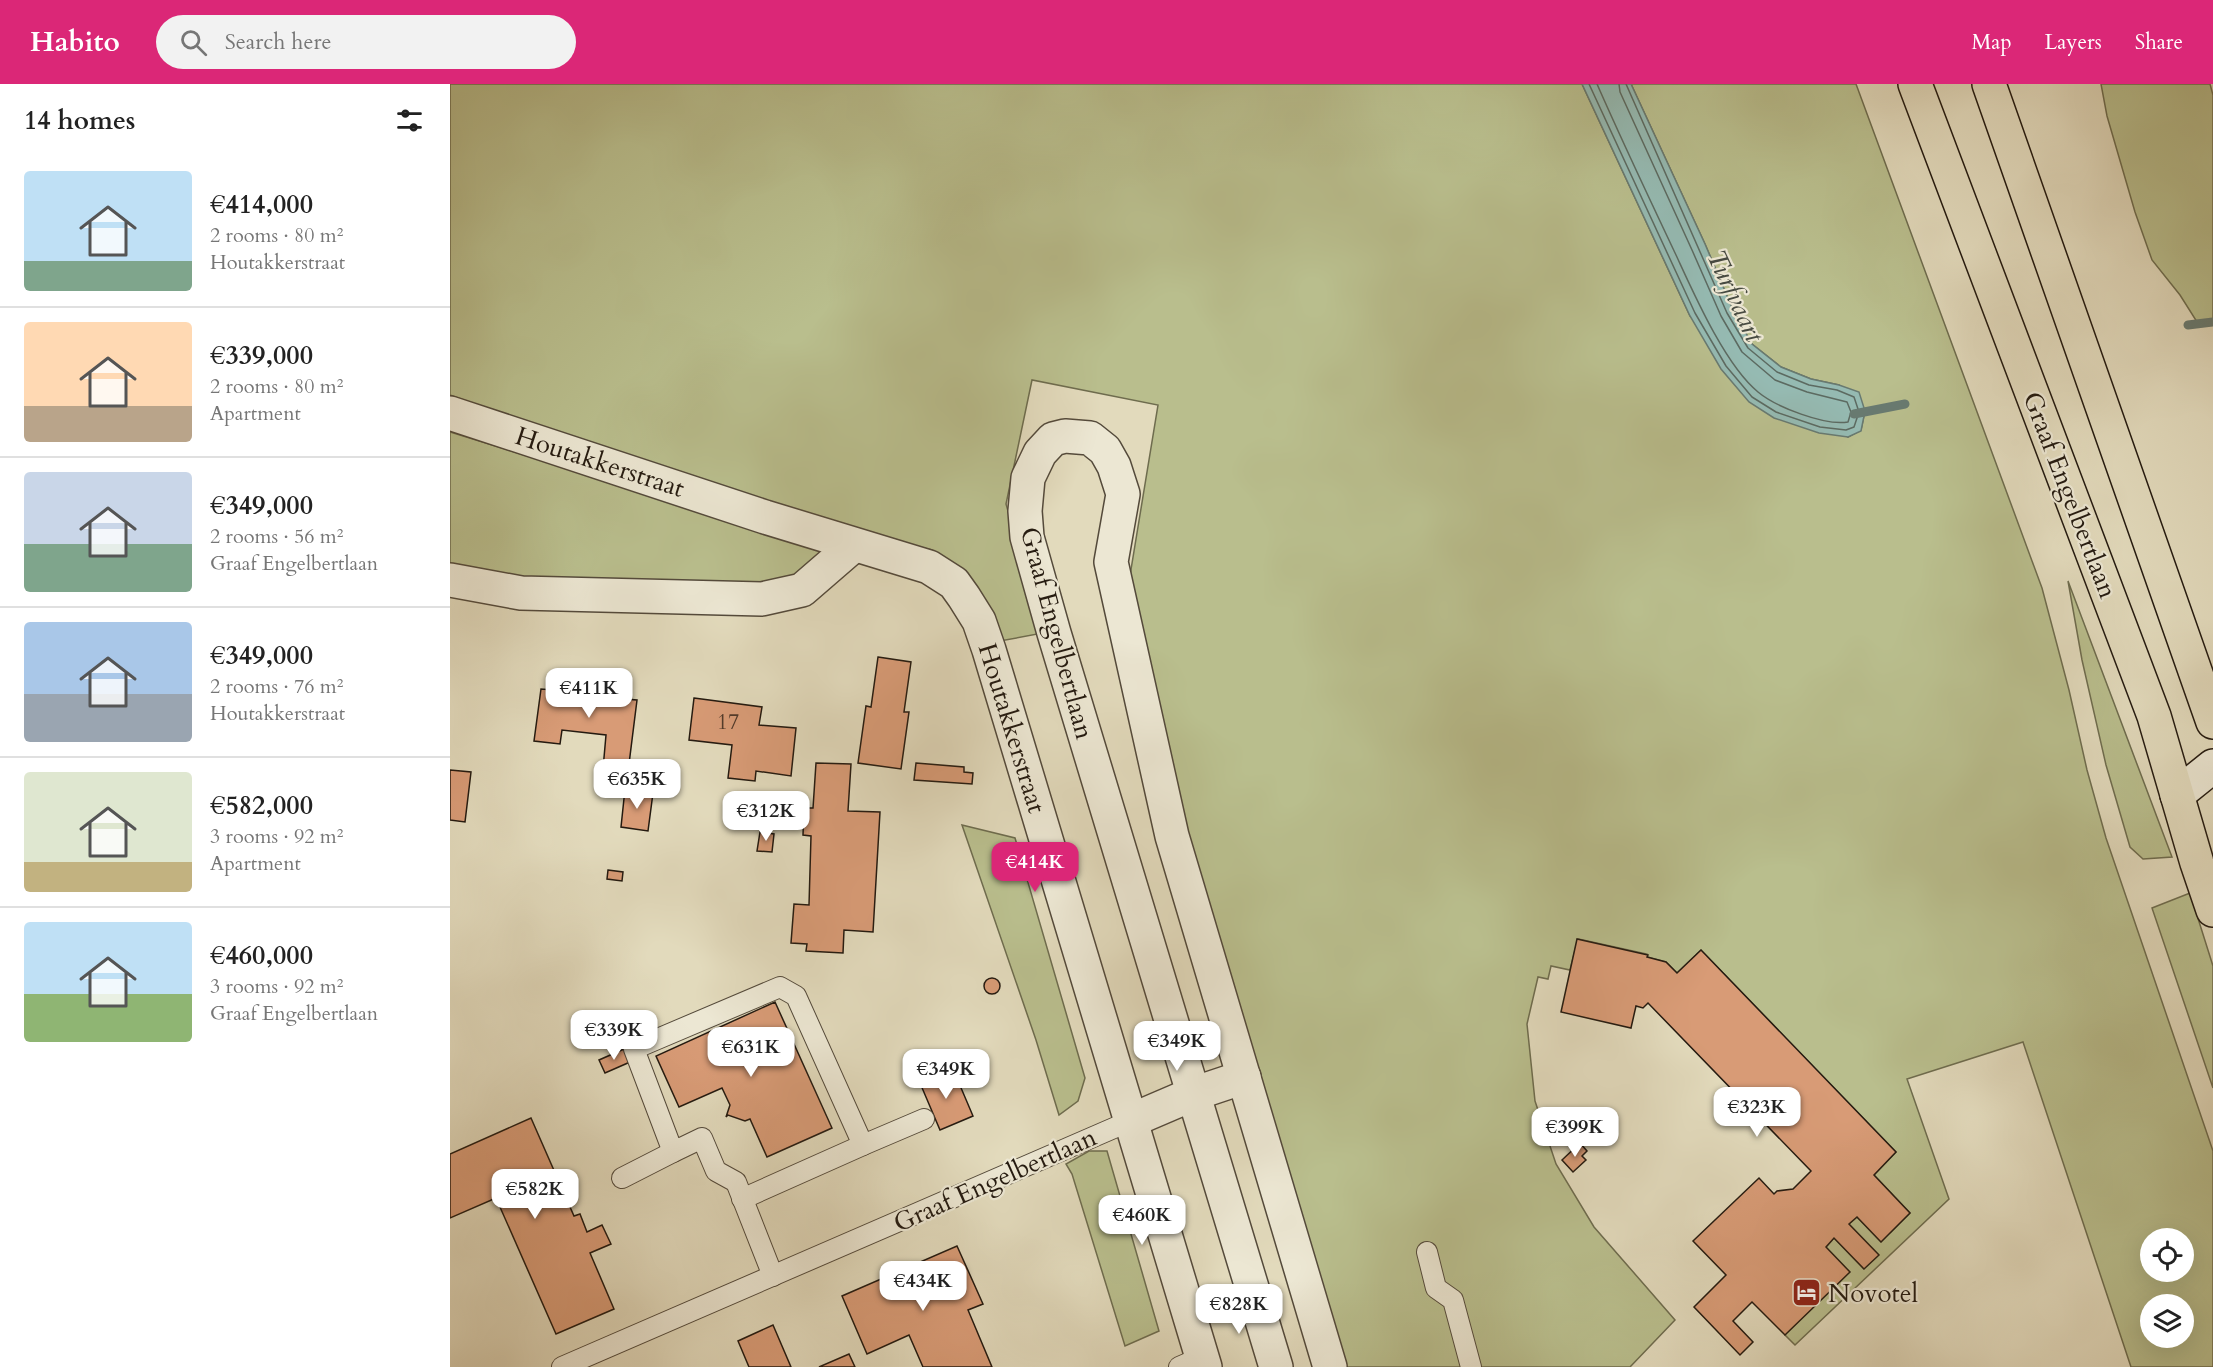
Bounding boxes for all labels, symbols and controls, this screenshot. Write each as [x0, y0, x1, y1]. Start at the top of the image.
search box [156, 15, 576, 69]
text: Habito [30, 23, 120, 61]
icon: search [177, 26, 210, 59]
text: Search here [225, 27, 331, 57]
text: Map [1972, 28, 2012, 57]
text: Layers [2045, 28, 2102, 57]
text: Share [2135, 28, 2183, 57]
text: 14 homes [24, 103, 135, 138]
icon: filters [393, 104, 426, 137]
text: €414,000 [210, 187, 313, 222]
icon: home [72, 195, 144, 267]
text: 2 rooms · 80 m² [210, 222, 343, 249]
water label: Turfvaart [1698, 244, 1773, 349]
text: Houtakkerstraat [210, 249, 345, 276]
text: €339,000 [210, 338, 313, 373]
icon: home [72, 346, 144, 418]
text: 2 rooms · 80 m² [210, 373, 343, 400]
street label: Graaf Engelbertlaan [2014, 387, 2126, 604]
text: Apartment [210, 400, 301, 427]
street label: Houtakkerstraat [511, 418, 689, 506]
text: €349,000 [210, 488, 313, 523]
icon: home [72, 496, 144, 568]
text: 2 rooms · 56 m² [210, 523, 343, 550]
street label: Graaf Engelbertlaan [1012, 523, 1102, 743]
text: Graaf Engelbertlaan [210, 550, 378, 577]
text: €349,000 [210, 638, 313, 673]
street label: Houtakkerstraat [970, 639, 1054, 817]
icon: home [72, 646, 144, 718]
pin: €411K [547, 668, 631, 719]
text: 2 rooms · 76 m² [210, 673, 343, 700]
text: €411K [560, 674, 618, 701]
text: Houtakkerstraat [210, 700, 345, 727]
house number: 17 [717, 707, 739, 737]
pin: €635K [595, 759, 679, 810]
text: €635K [608, 765, 666, 792]
text: €582,000 [210, 788, 313, 823]
pin: €312K [724, 791, 808, 842]
icon: home [72, 796, 144, 868]
text: €312K [737, 797, 795, 824]
text: 3 rooms · 92 m² [210, 823, 343, 850]
pin: €414K [993, 842, 1077, 893]
text: €414K [1006, 848, 1064, 875]
text: Apartment [210, 850, 301, 877]
text: €460,000 [210, 938, 313, 973]
icon: home [72, 946, 144, 1018]
text: 3 rooms · 92 m² [210, 973, 343, 1000]
text: Graaf Engelbertlaan [210, 1000, 378, 1027]
pin: €339K [572, 1010, 656, 1061]
text: €339K [585, 1016, 643, 1043]
pin: €349K [1135, 1021, 1219, 1072]
pin: €631K [709, 1027, 793, 1078]
text: €349K [1148, 1027, 1206, 1054]
text: €631K [722, 1033, 780, 1060]
pin: €349K [904, 1049, 988, 1100]
text: €349K [917, 1055, 975, 1082]
pin: €323K [1715, 1087, 1799, 1138]
text: €323K [1728, 1093, 1786, 1120]
pin: €399K [1533, 1107, 1617, 1158]
text: €399K [1546, 1113, 1604, 1140]
street label: Graaf Engelbertlaan [888, 1119, 1102, 1240]
pin: €582K [493, 1169, 577, 1220]
text: €582K [506, 1175, 564, 1202]
pin: €460K [1100, 1195, 1184, 1246]
text: €460K [1113, 1201, 1171, 1228]
map controls [2140, 1228, 2194, 1348]
button: locate [2140, 1228, 2194, 1282]
pin: €434K [881, 1261, 965, 1312]
text: €434K [894, 1267, 952, 1294]
place label: Novotel [1828, 1276, 1918, 1311]
hotel icon: Novotel [1791, 1277, 1823, 1309]
pin: €828K [1197, 1284, 1281, 1335]
text: €828K [1210, 1290, 1268, 1317]
button: layers [2140, 1294, 2194, 1348]

